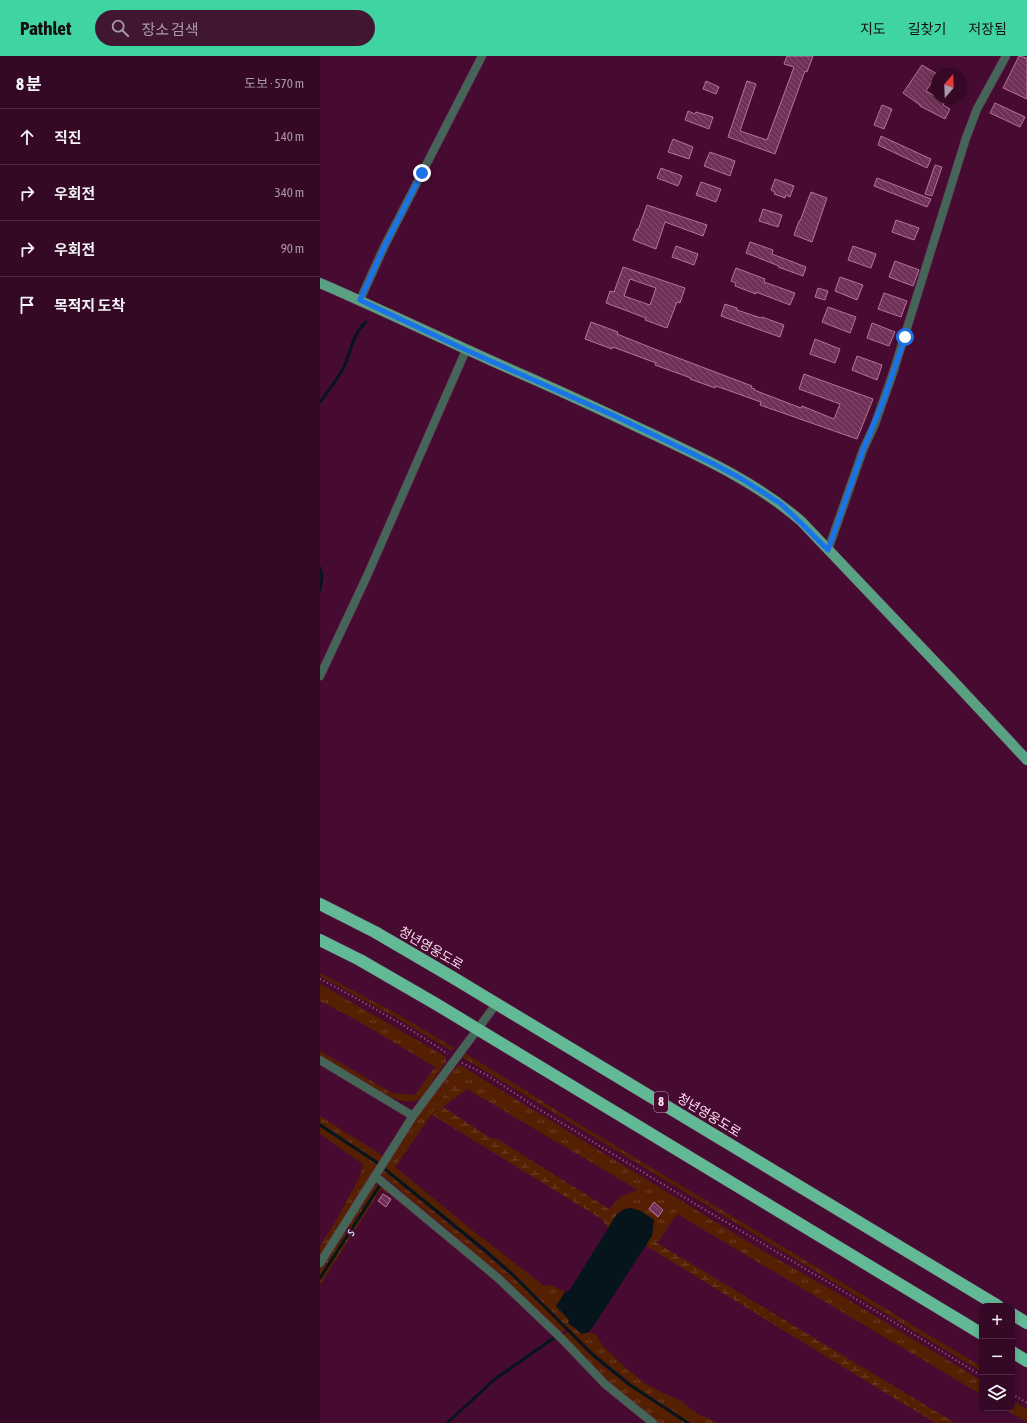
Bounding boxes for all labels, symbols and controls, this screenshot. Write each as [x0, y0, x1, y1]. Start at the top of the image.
search box [95, 10, 375, 46]
text: Pathlet [20, 17, 71, 39]
icon: search [109, 17, 131, 39]
text: 장소 검색 [141, 21, 199, 38]
text: 지도 [860, 21, 886, 37]
text: 길찾기 [908, 21, 946, 37]
text: 저장됨 [968, 21, 1007, 37]
north arrow [931, 68, 967, 104]
text: 8 분 [16, 74, 42, 94]
text: 도보 · 570 m [244, 76, 304, 91]
icon: ahead [16, 126, 38, 148]
text: 직진 [54, 129, 82, 146]
text: 140 m [275, 129, 304, 144]
route end [413, 164, 431, 182]
icon: right [16, 182, 38, 204]
text: 우회전 [54, 185, 95, 202]
text: 340 m [275, 185, 304, 200]
icon: right [16, 238, 38, 260]
text: 우회전 [54, 241, 95, 258]
text: 90 m [281, 241, 304, 256]
icon: arrive [16, 294, 38, 316]
text: 목적지 도착 [54, 297, 125, 314]
route start [896, 328, 914, 346]
street label: 청년영웅도로 [396, 924, 466, 972]
street label: 청년영웅도로 [674, 1090, 744, 1140]
road number: 8 [654, 1092, 668, 1112]
water label: s [342, 1226, 358, 1238]
map controls [979, 1303, 1015, 1411]
button: + [979, 1303, 1015, 1339]
button: − [979, 1339, 1015, 1375]
button: layers [979, 1375, 1015, 1411]

